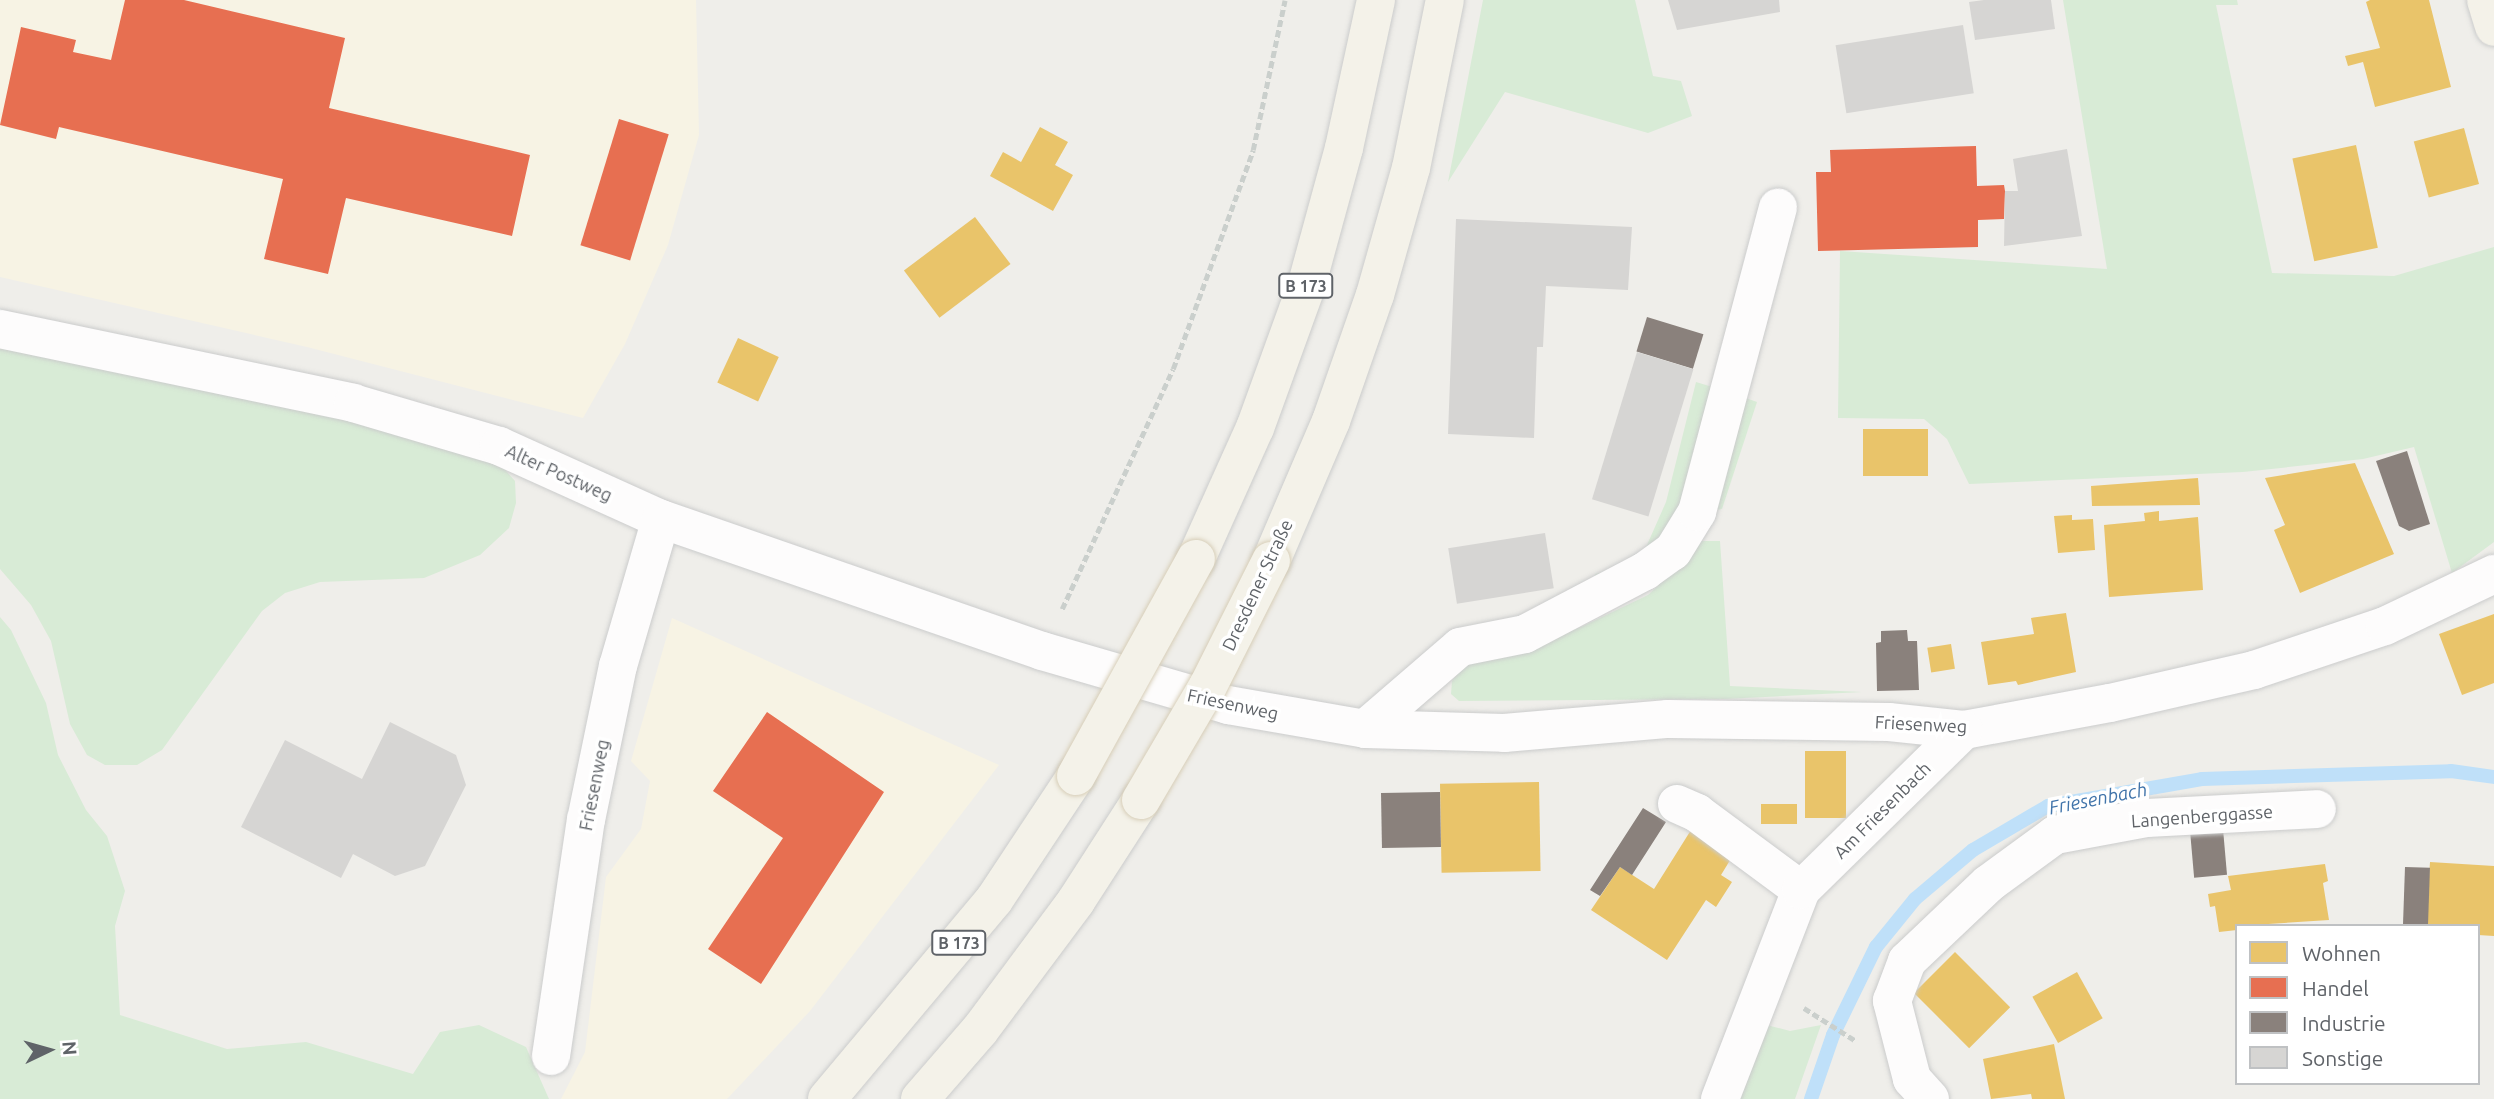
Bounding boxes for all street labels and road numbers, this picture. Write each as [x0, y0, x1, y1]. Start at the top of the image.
road number: B 173 [1278, 274, 1334, 298]
street label: Alter Postweg [502, 440, 616, 506]
street label: Dresdener Straße [1217, 516, 1297, 654]
street label: Friesenweg [1185, 684, 1281, 724]
street label: Friesenweg [1874, 711, 1968, 737]
street label: Friesenweg [575, 738, 613, 832]
street label: Am Friesenbach [1829, 757, 1935, 863]
street label: Langenberggasse [2130, 800, 2274, 832]
road number: B 173 [931, 931, 987, 956]

